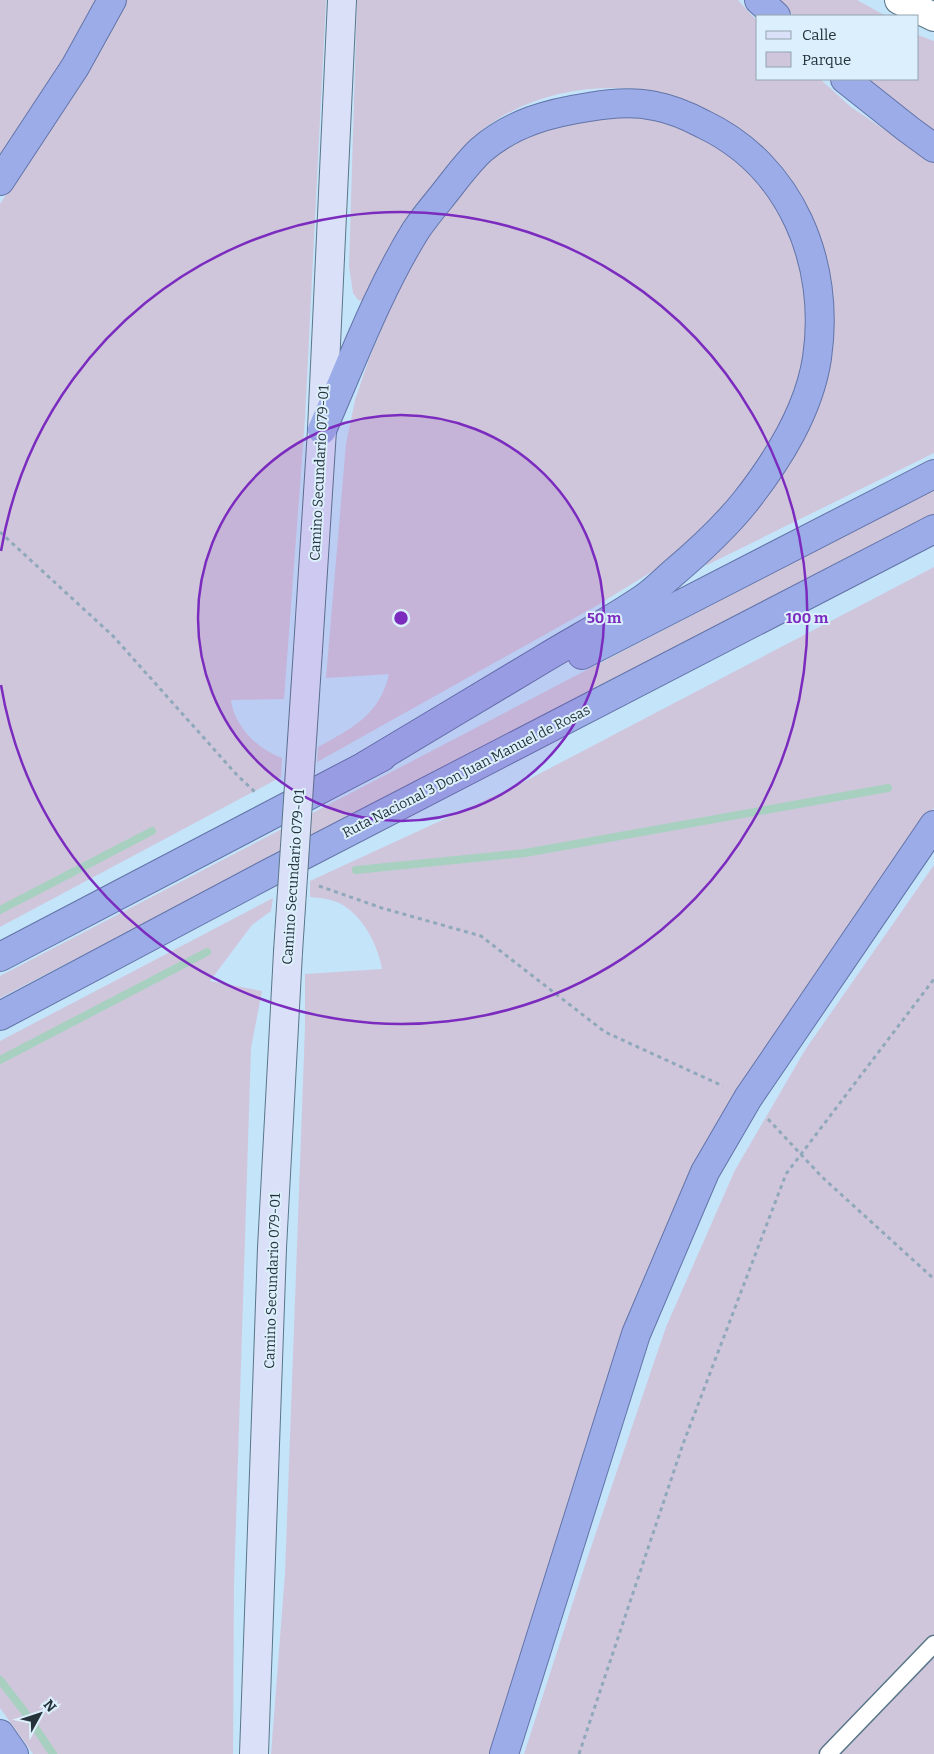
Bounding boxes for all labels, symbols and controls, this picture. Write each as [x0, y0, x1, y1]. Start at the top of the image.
legend [756, 15, 919, 80]
text: Calle [802, 26, 836, 44]
text: Parque [802, 51, 851, 69]
street label: Camino Secundario 079-01 [306, 384, 333, 561]
centre of rings [392, 609, 410, 627]
text: 50 m [587, 609, 622, 627]
text: 100 m [786, 609, 829, 627]
street label: Ruta Nacional 3 Don Juan Manuel de Rosas [340, 701, 593, 842]
street label: Camino Secundario 079-01 [279, 788, 308, 965]
street label: Camino Secundario 079-01 [261, 1193, 284, 1369]
north arrow [15, 1689, 65, 1739]
text: N [40, 1696, 60, 1716]

